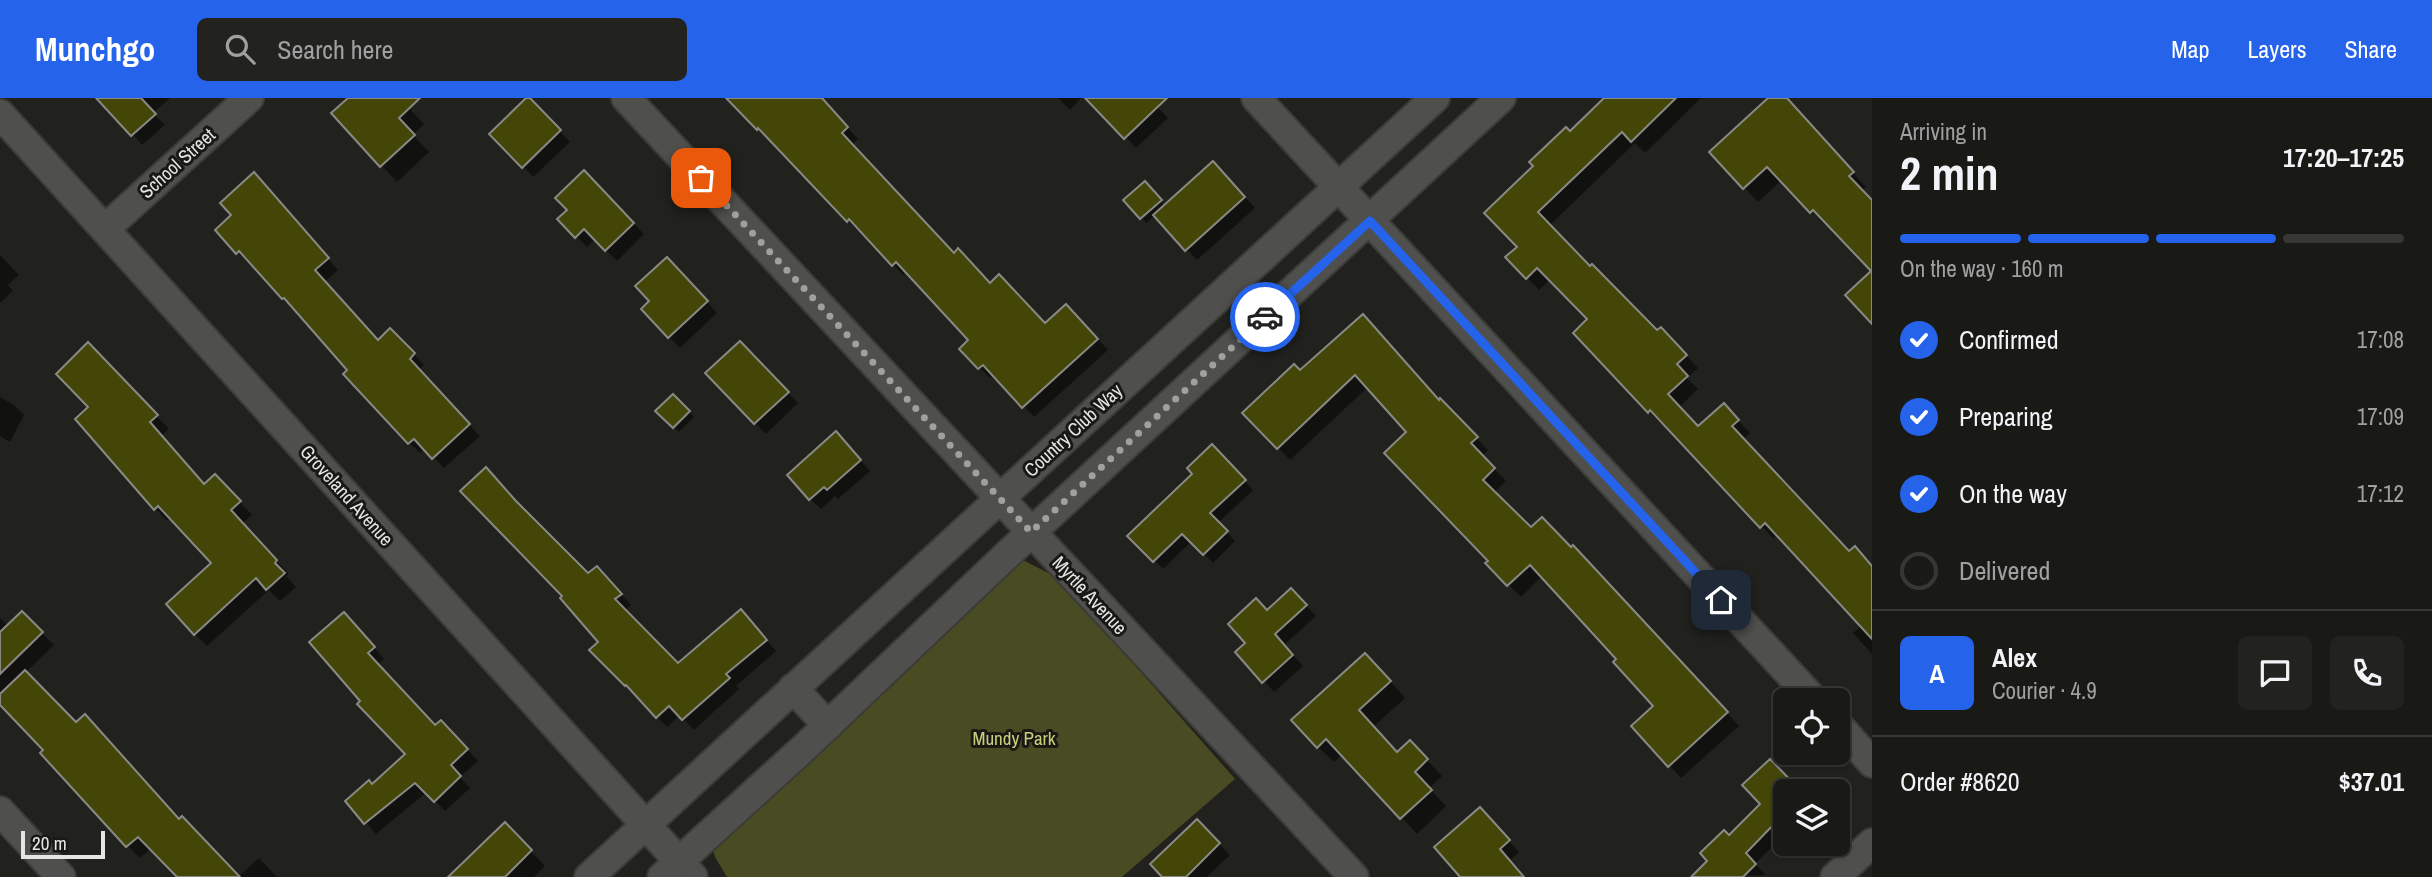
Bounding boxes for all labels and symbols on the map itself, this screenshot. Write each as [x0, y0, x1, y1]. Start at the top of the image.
street label: School Street [134, 122, 221, 204]
pin [671, 148, 731, 208]
courier [1230, 282, 1300, 352]
street label: Country Club Way [1018, 377, 1128, 482]
street label: Groveland Avenue [295, 439, 399, 551]
street label: Myrtle Avenue [1047, 550, 1133, 640]
pin [1691, 570, 1751, 630]
park label: Mundy Park [972, 725, 1056, 751]
scale bar [21, 828, 105, 860]

